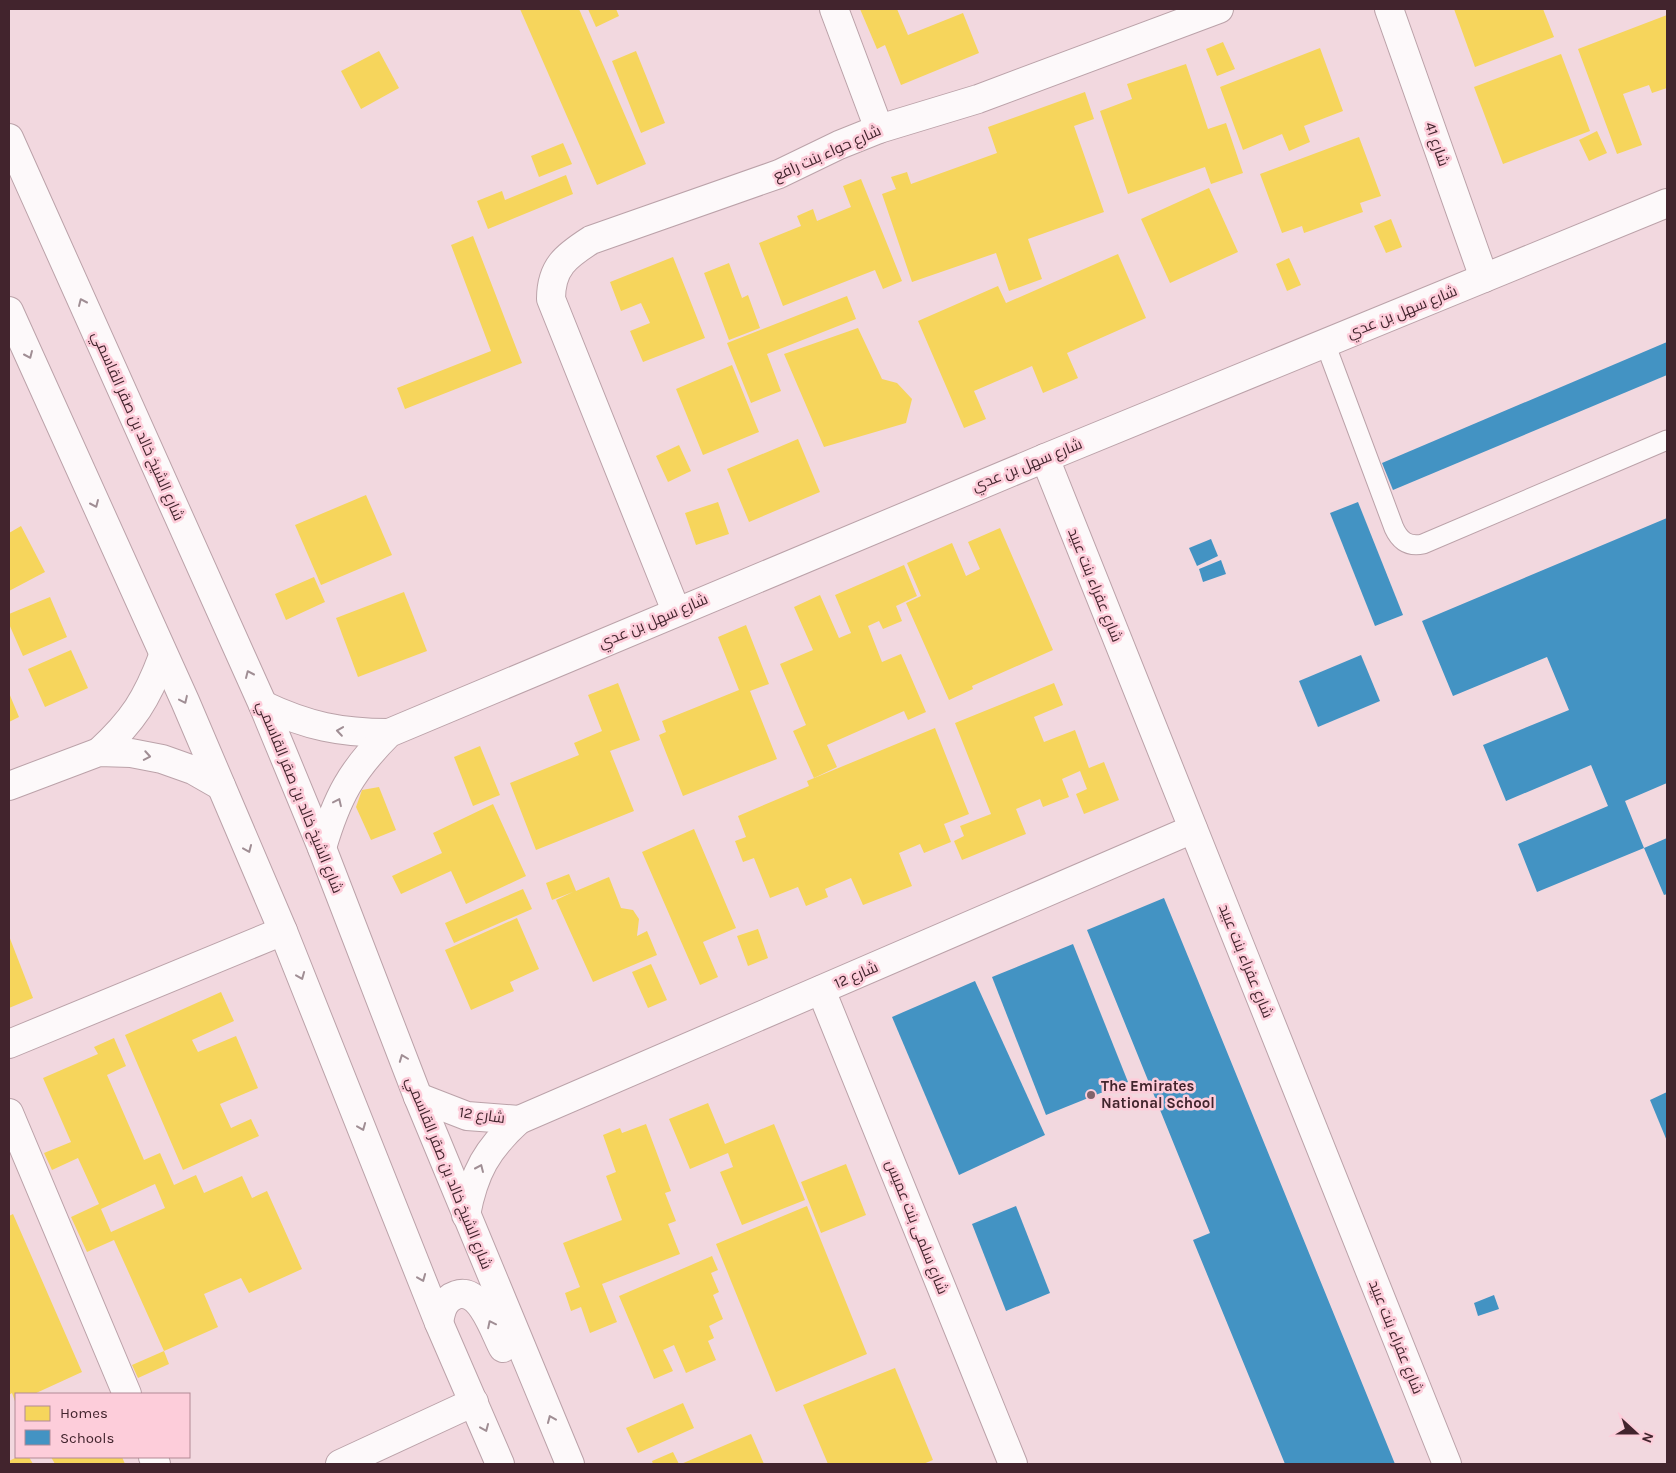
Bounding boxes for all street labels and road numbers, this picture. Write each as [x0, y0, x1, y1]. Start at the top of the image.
street label: شارع 41 [1419, 119, 1453, 169]
street label: شارع حواء بنت رافع [770, 121, 885, 187]
street label: شارع سهل بن عدي [1344, 282, 1461, 345]
street label: شارع الشيخ خالد بن صقر القاسمي [85, 328, 188, 525]
street label: شارع سهل بن عدي [969, 435, 1086, 498]
street label: شارع عفراء بنت عبيد [1062, 525, 1126, 645]
street label: شارع سهل بن عدي [595, 590, 712, 655]
street label: شارع الشيخ خالد بن صقر القاسمي [250, 698, 347, 897]
street label: شارع عفراء بنت عبيد [1213, 901, 1277, 1021]
street label: شارع 12 [831, 958, 882, 994]
street label: شارع الشيخ خالد بن صقر القاسمي [399, 1074, 496, 1273]
street label: شارع 12 [458, 1103, 506, 1129]
street label: شارع سلمى بنت عميس [880, 1157, 952, 1297]
street label: شارع عفراء بنت عبيد [1363, 1277, 1427, 1397]

